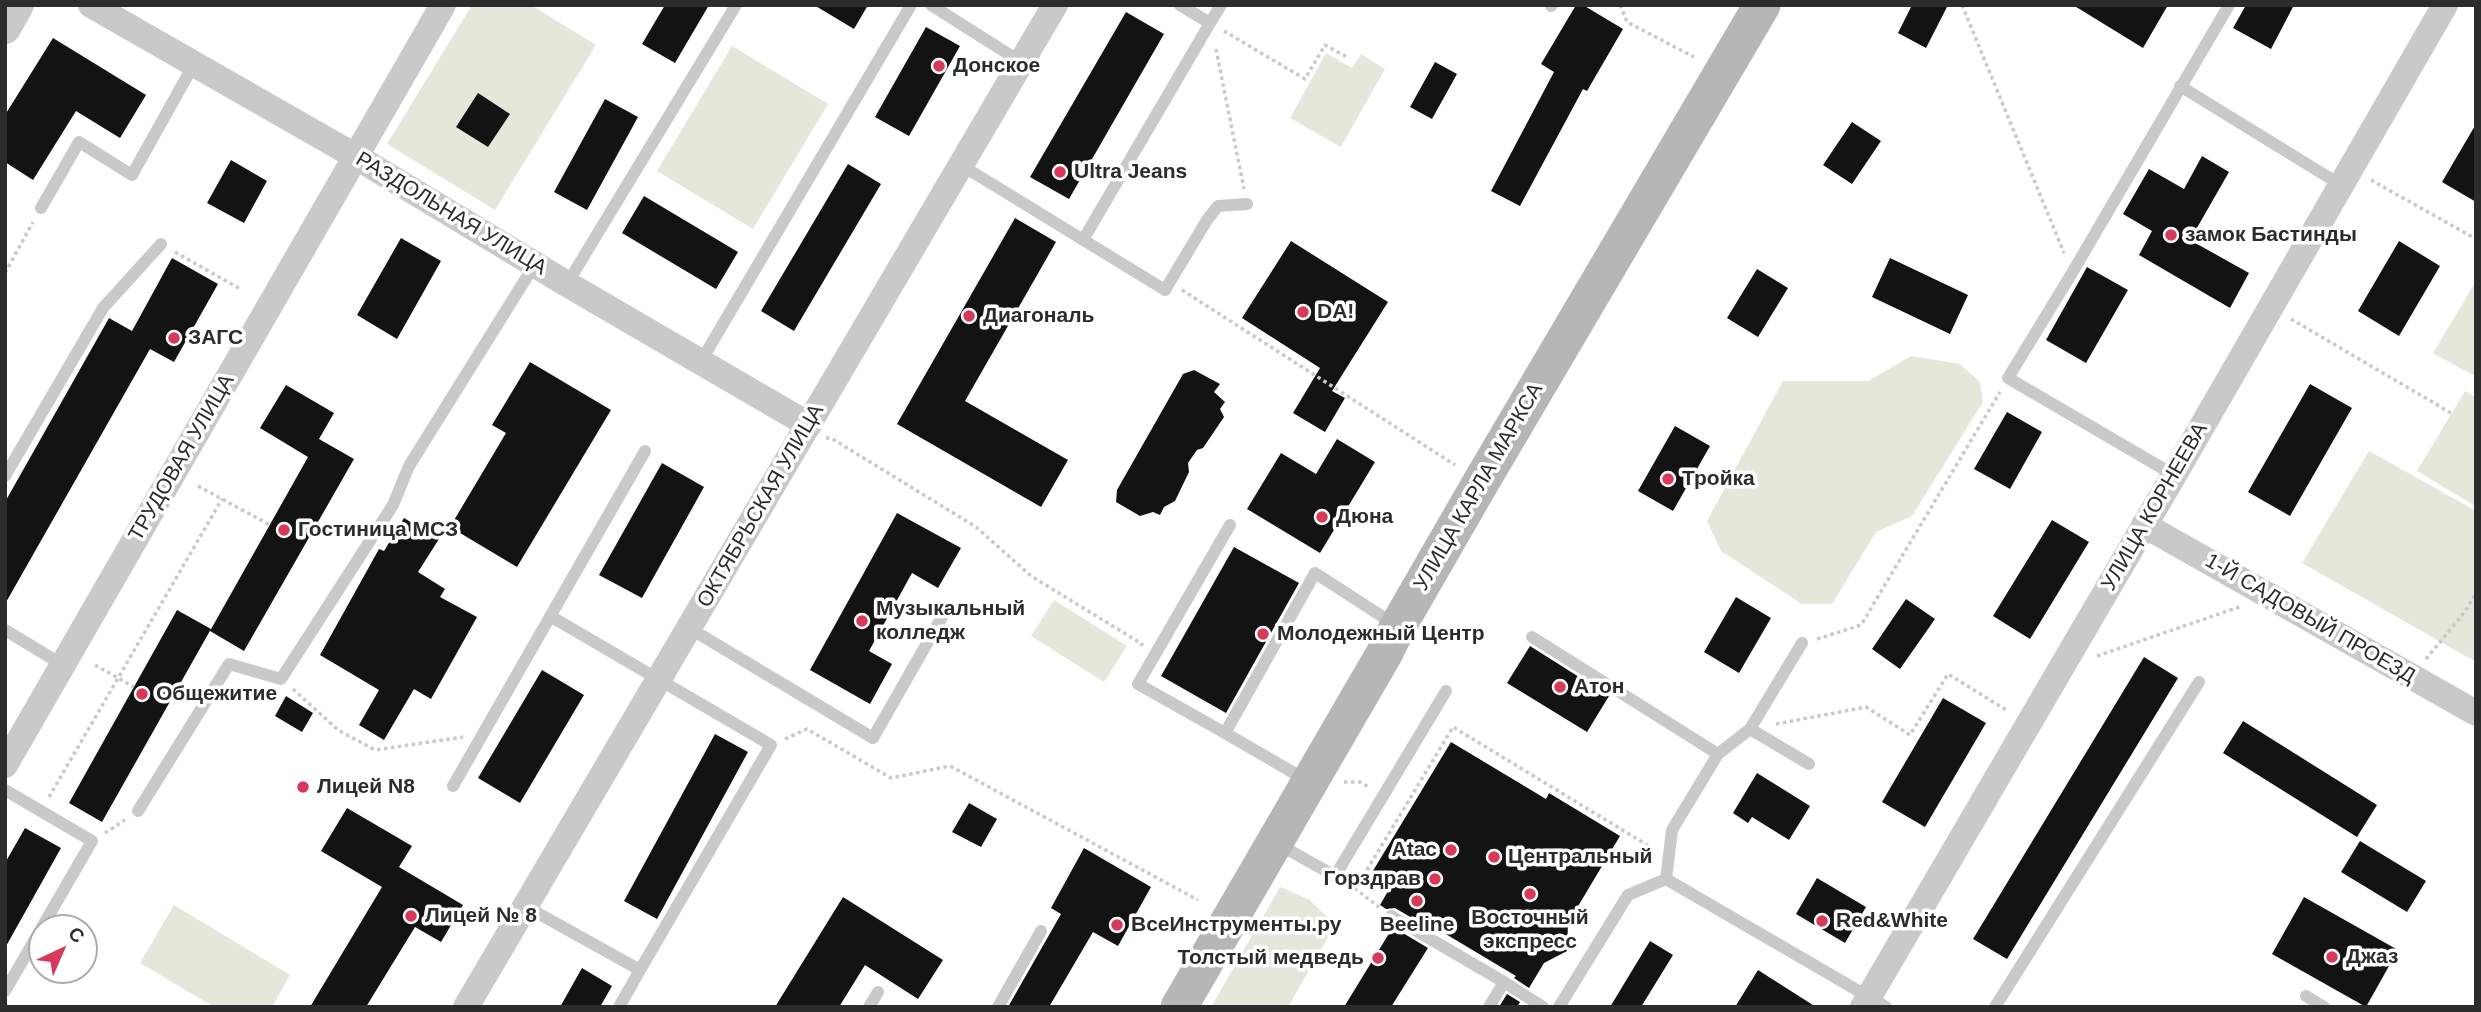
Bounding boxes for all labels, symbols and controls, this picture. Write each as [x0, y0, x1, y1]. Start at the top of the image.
place label: Донское [953, 53, 1040, 79]
marker: Донское [931, 58, 947, 74]
street label: РАЗДОЛЬНАЯ УЛИЦА [351, 147, 551, 281]
place label: Ultra Jeans [1074, 159, 1187, 185]
marker: Ultra Jeans [1052, 164, 1068, 180]
place label: замок Бастинды [2185, 222, 2357, 248]
marker: замок Бастинды [2163, 227, 2179, 243]
place label: DA! [1317, 299, 1354, 325]
place label: Диагональ [983, 303, 1094, 329]
marker: DA! [1295, 304, 1311, 320]
marker: Диагональ [961, 308, 977, 324]
place label: ЗАГС [188, 325, 243, 351]
marker: ЗАГС [166, 330, 182, 346]
street label: ТРУДОВАЯ УЛИЦА [124, 370, 240, 546]
street label: УЛИЦА КАРЛА МАРКСА [1409, 379, 1549, 595]
street label: ОКТЯБРЬСКАЯ УЛИЦА [692, 400, 830, 612]
street label: УЛИЦА КОРНЕЕВА [2097, 419, 2213, 595]
place label: Тройка [1682, 466, 1755, 492]
marker: Тройка [1660, 471, 1676, 487]
place label: Дюна [1336, 504, 1393, 530]
marker: Дюна [1314, 509, 1330, 525]
place label: Гостиница МСЗ [298, 517, 458, 543]
marker: Гостиница МСЗ [276, 522, 292, 538]
street label: 1-Й САДОВЫЙ ПРОЕЗД [2200, 548, 2420, 690]
place label: Музыкальный колледж [876, 596, 1025, 646]
marker: Музыкальный колледж [854, 613, 870, 629]
place label: Молодежный Центр [1277, 621, 1484, 647]
marker: Молодежный Центр [1255, 626, 1271, 642]
place label: Атон [1574, 674, 1624, 700]
marker: Атон [1552, 679, 1568, 695]
place label: Общежитие [156, 681, 277, 707]
marker: Общежитие [134, 686, 150, 702]
place label: Лицей N8 [317, 774, 415, 800]
marker: Лицей N8 [295, 779, 311, 795]
place label: Atac [1391, 837, 1437, 863]
marker: Atac [1443, 842, 1459, 858]
place label: Центральный [1508, 844, 1653, 870]
marker: Центральный [1486, 849, 1502, 865]
place label: Горздрав [1324, 866, 1421, 892]
marker: Горздрав [1427, 871, 1443, 887]
marker: Восточный экспресс [1522, 886, 1538, 902]
marker: Beeline [1409, 893, 1425, 909]
place label: Лицей № 8 [425, 903, 537, 929]
place label: Восточный экспресс [1471, 905, 1589, 955]
marker: Лицей № 8 [403, 908, 419, 924]
place label: Red&White [1836, 908, 1948, 934]
place label: ВсеИнструменты.ру [1131, 912, 1341, 938]
place label: Beeline [1380, 912, 1454, 938]
marker: Red&White [1814, 913, 1830, 929]
north arrow [28, 914, 98, 984]
marker: ВсеИнструменты.ру [1109, 917, 1125, 933]
text: С [64, 923, 89, 947]
place label: Джаз [2346, 944, 2398, 970]
place label: Толстый медведь [1177, 945, 1364, 971]
marker: Джаз [2324, 949, 2340, 965]
marker: Толстый медведь [1370, 950, 1386, 966]

